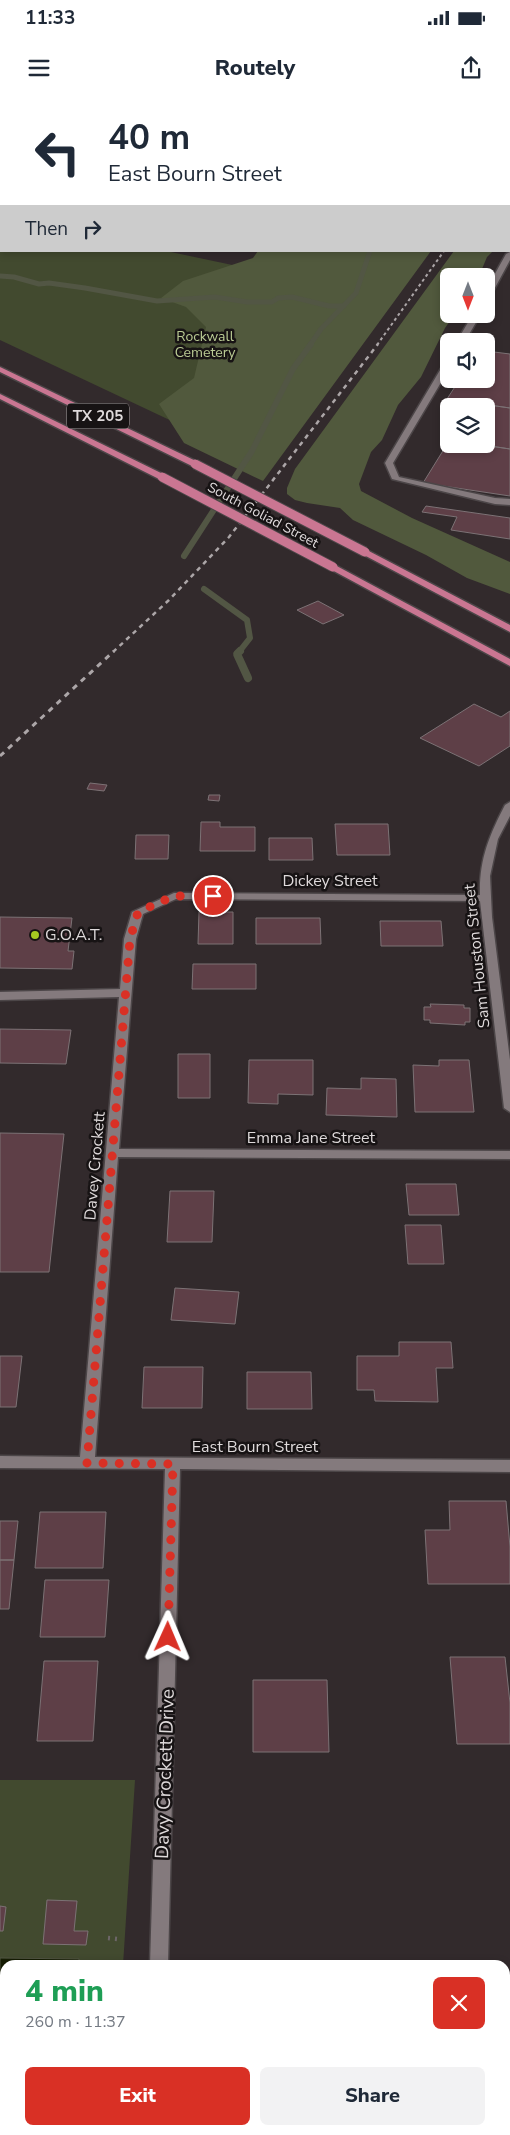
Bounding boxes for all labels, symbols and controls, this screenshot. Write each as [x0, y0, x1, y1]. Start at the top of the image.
text: 11:33 [25, 5, 75, 31]
text: Routely [215, 53, 295, 83]
icon: menu [25, 54, 53, 82]
icon: share [457, 54, 485, 82]
text: 40 m [108, 114, 190, 161]
icon: left [25, 120, 90, 185]
text: East Bourn Street [108, 159, 282, 189]
icon: right [78, 215, 106, 243]
text: Then [25, 216, 68, 242]
north arrow [440, 268, 495, 322]
map controls [440, 268, 495, 453]
park label: Rockwall Cemetery [175, 327, 236, 362]
button: sound [440, 333, 495, 388]
button: layers [440, 398, 495, 453]
road number: TX 205 [67, 404, 129, 428]
street label: South Goliad Street [204, 478, 322, 552]
street label: Dickey Street [282, 870, 378, 892]
pin [192, 875, 234, 917]
icon: arrive [199, 882, 227, 910]
street label: Sam Houston Street [458, 882, 496, 1029]
place label: G.O.A.T. [45, 924, 102, 946]
marker: G.O.A.T. [29, 929, 41, 941]
street label: Davey Crockett [79, 1110, 111, 1221]
street label: Emma Jane Street [247, 1127, 376, 1149]
street label: East Bourn Street [192, 1436, 319, 1458]
position arrow [141, 1610, 193, 1662]
street label: Davy Crockett Drive [149, 1689, 181, 1859]
text: 4 min [25, 1971, 104, 2012]
button: close [433, 1977, 485, 2029]
text: 260 m · 11:37 [25, 2011, 126, 2033]
button: Exit [25, 2067, 250, 2125]
button: Share [260, 2067, 485, 2125]

